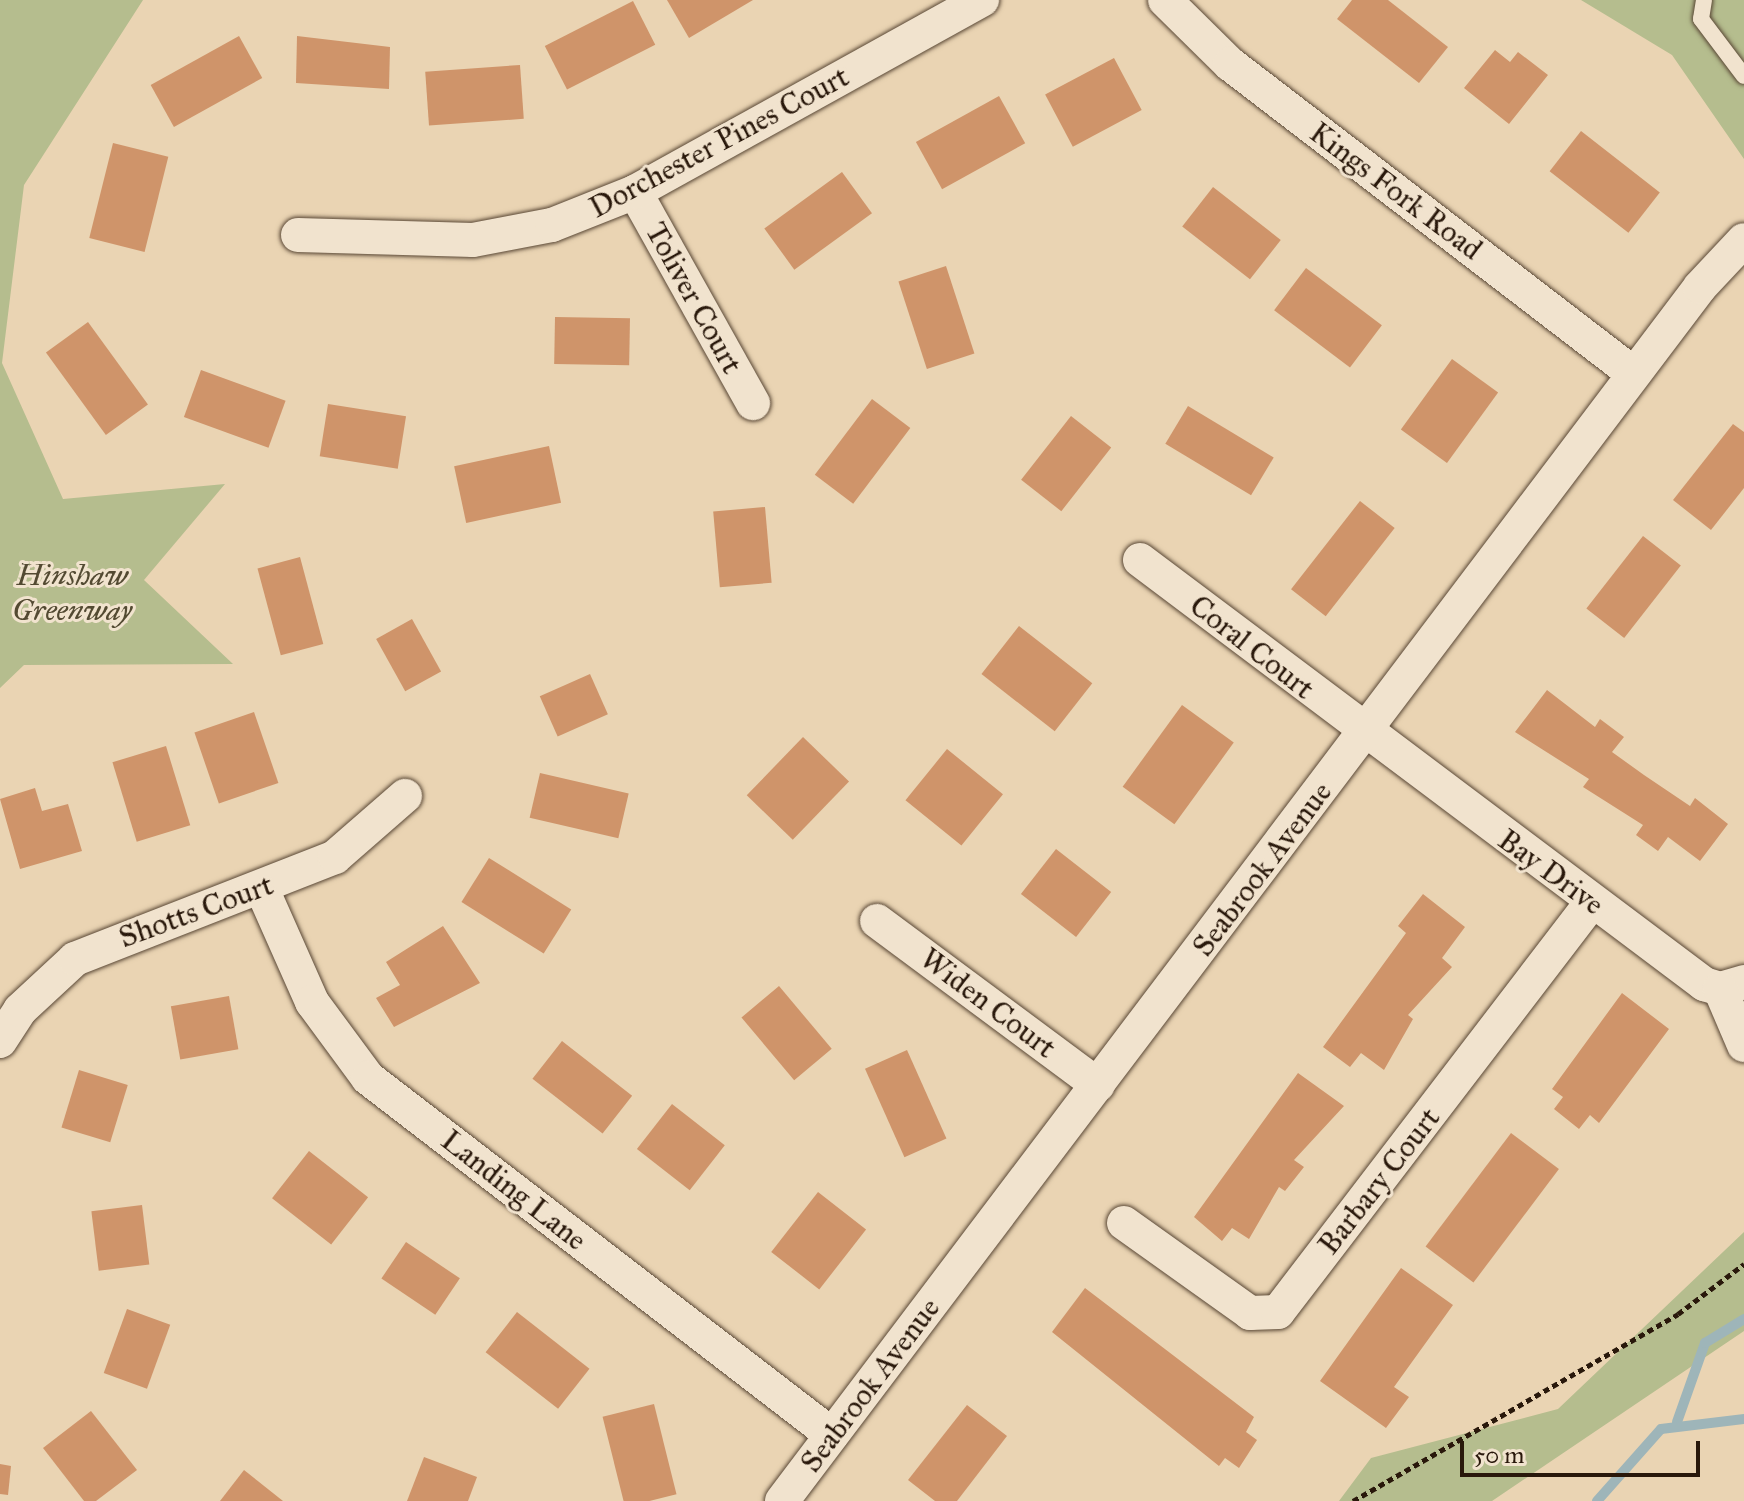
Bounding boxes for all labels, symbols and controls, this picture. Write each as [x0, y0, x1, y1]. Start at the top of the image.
street label: Dorchester Pines Court [583, 58, 855, 226]
street label: Kings Fork Road [1303, 114, 1489, 268]
street label: Toliver Court [638, 216, 750, 380]
park label: Hinshaw Greenway [12, 557, 132, 628]
street label: Coral Court [1183, 587, 1321, 707]
street label: Seabrook Avenue [1185, 775, 1339, 963]
street label: Bay Drive [1491, 822, 1611, 922]
street label: Shotts Court [114, 866, 278, 956]
street label: Widen Court [913, 940, 1063, 1066]
street label: Barbary Court [1311, 1100, 1447, 1262]
street label: Landing Lane [434, 1122, 594, 1258]
street label: Seabrook Avenue [793, 1291, 947, 1479]
scale bar [1464, 1425, 1704, 1475]
text: 50 m [1474, 1440, 1524, 1470]

